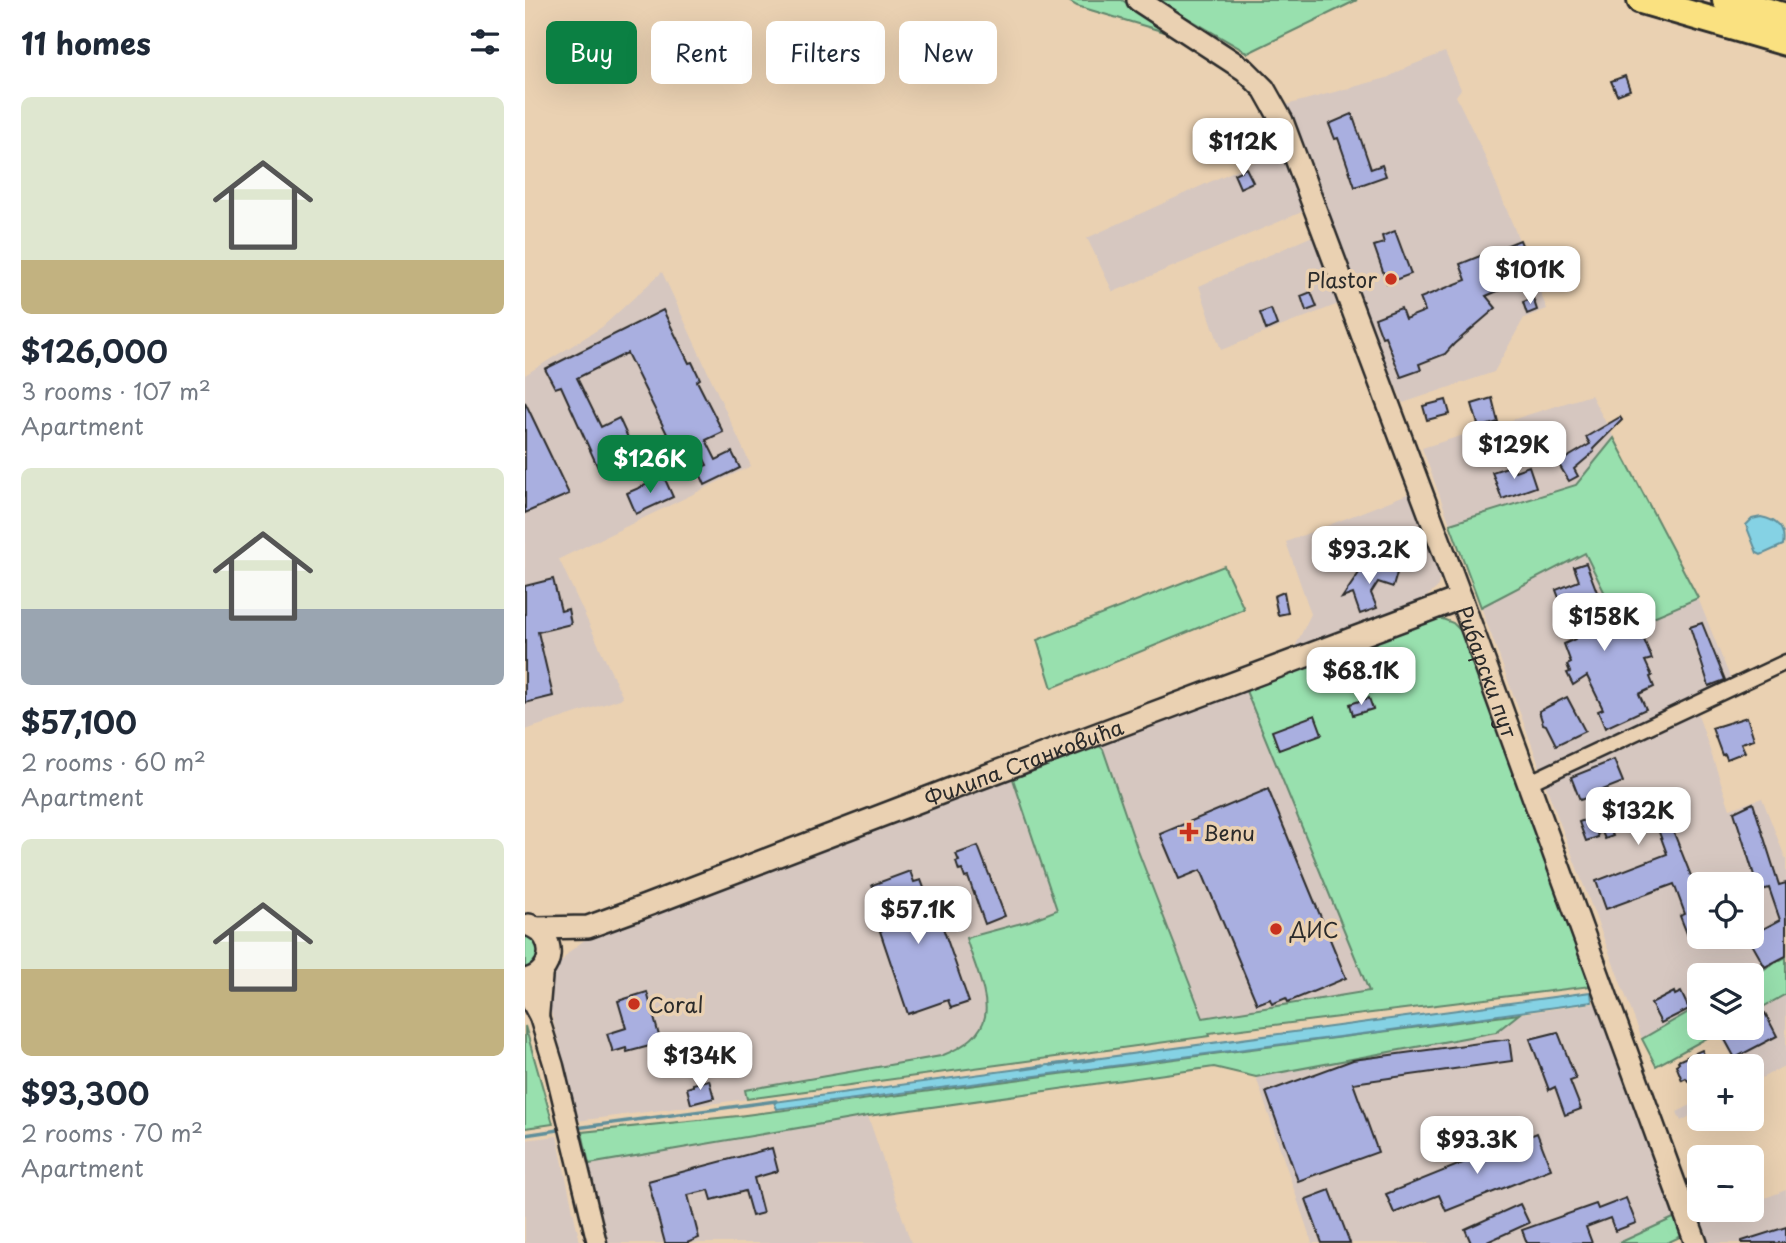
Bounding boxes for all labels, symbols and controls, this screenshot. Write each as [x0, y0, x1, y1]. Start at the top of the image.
text: 11 homes [21, 20, 151, 65]
chip: Buy [546, 21, 637, 84]
chip: Rent [651, 21, 752, 84]
chip: Filters [766, 21, 885, 84]
chip: New [899, 21, 997, 84]
icon: filters [466, 23, 504, 61]
pin: $112K [1194, 118, 1292, 178]
text: $112K [1209, 123, 1277, 158]
icon: home [200, 142, 326, 268]
pin: $101K [1481, 246, 1579, 306]
text: $101K [1495, 251, 1565, 286]
place label: Plastor [1307, 263, 1377, 295]
marker: Plastor [1383, 271, 1399, 287]
text: $126,000 [21, 328, 168, 373]
text: 3 rooms · 107 m² [21, 373, 211, 408]
text: Apartment [21, 408, 144, 443]
pin: $129K [1465, 421, 1563, 481]
text: $129K [1478, 426, 1550, 461]
pin: $126K [601, 435, 699, 495]
text: $126K [613, 440, 687, 475]
icon: home [200, 513, 326, 639]
pin: $93.2K [1312, 526, 1426, 586]
text: $93.2K [1328, 531, 1410, 566]
pin: $158K [1555, 594, 1653, 653]
text: $158K [1568, 598, 1640, 633]
street label: Рибарски пут [1449, 601, 1527, 743]
pin: $68.1K [1304, 648, 1418, 707]
text: $68.1K [1323, 652, 1399, 687]
text: $57,100 [21, 699, 137, 744]
street label: Филипа Станковића [920, 710, 1128, 814]
text: 2 rooms · 60 m² [21, 744, 206, 779]
text: Apartment [21, 779, 144, 814]
pin: $132K [1589, 788, 1687, 847]
text: $132K [1602, 792, 1674, 827]
place label: Benu [1203, 816, 1255, 848]
marker: Benu [1181, 824, 1197, 840]
map controls [1687, 872, 1764, 1222]
button: locate [1687, 872, 1764, 949]
icon: home [200, 884, 326, 1010]
pin: $57.1K [861, 886, 975, 946]
text: $57.1K [881, 891, 955, 926]
place label: ДИС [1289, 913, 1339, 945]
marker: ДИС [1268, 921, 1284, 937]
button: layers [1687, 963, 1764, 1040]
place label: Coral [648, 988, 704, 1020]
marker: Coral [626, 996, 642, 1012]
pin: $134K [651, 1032, 749, 1092]
text: $134K [663, 1037, 737, 1072]
button: + [1687, 1054, 1764, 1131]
text: $93,300 [21, 1070, 149, 1115]
text: 2 rooms · 70 m² [21, 1115, 203, 1150]
pin: $93.3K [1420, 1116, 1534, 1176]
text: $93.3K [1436, 1121, 1518, 1156]
button: − [1687, 1145, 1764, 1222]
text: Apartment [21, 1150, 144, 1185]

